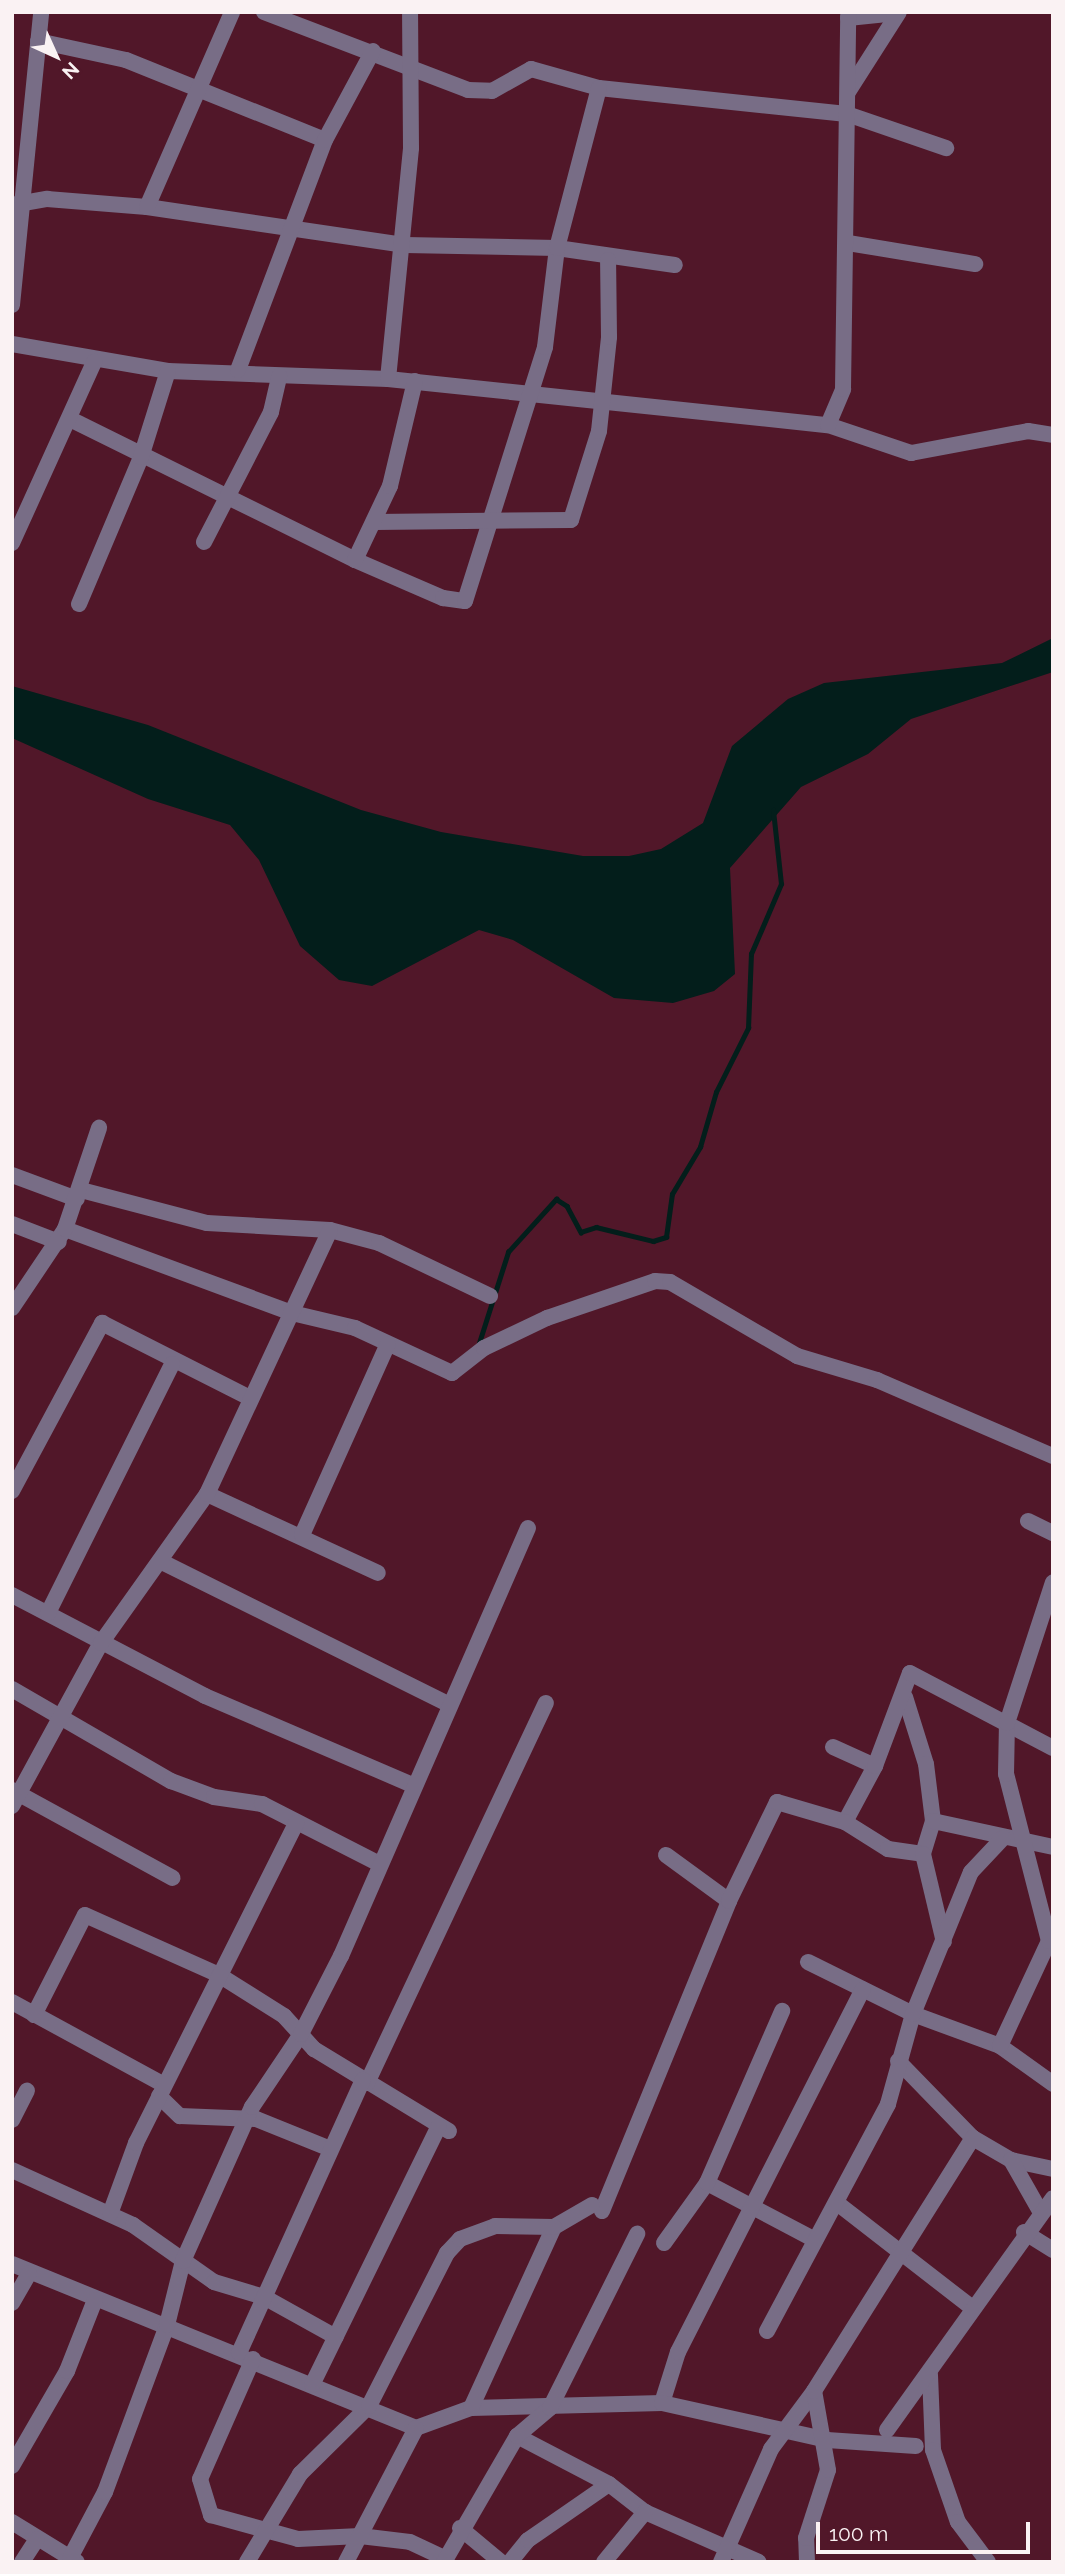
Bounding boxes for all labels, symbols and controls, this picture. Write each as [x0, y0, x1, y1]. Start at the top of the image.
north arrow [21, 21, 91, 91]
text: N [58, 58, 84, 84]
scale bar [820, 2508, 1034, 2552]
text: 100 m [829, 2521, 888, 2546]

